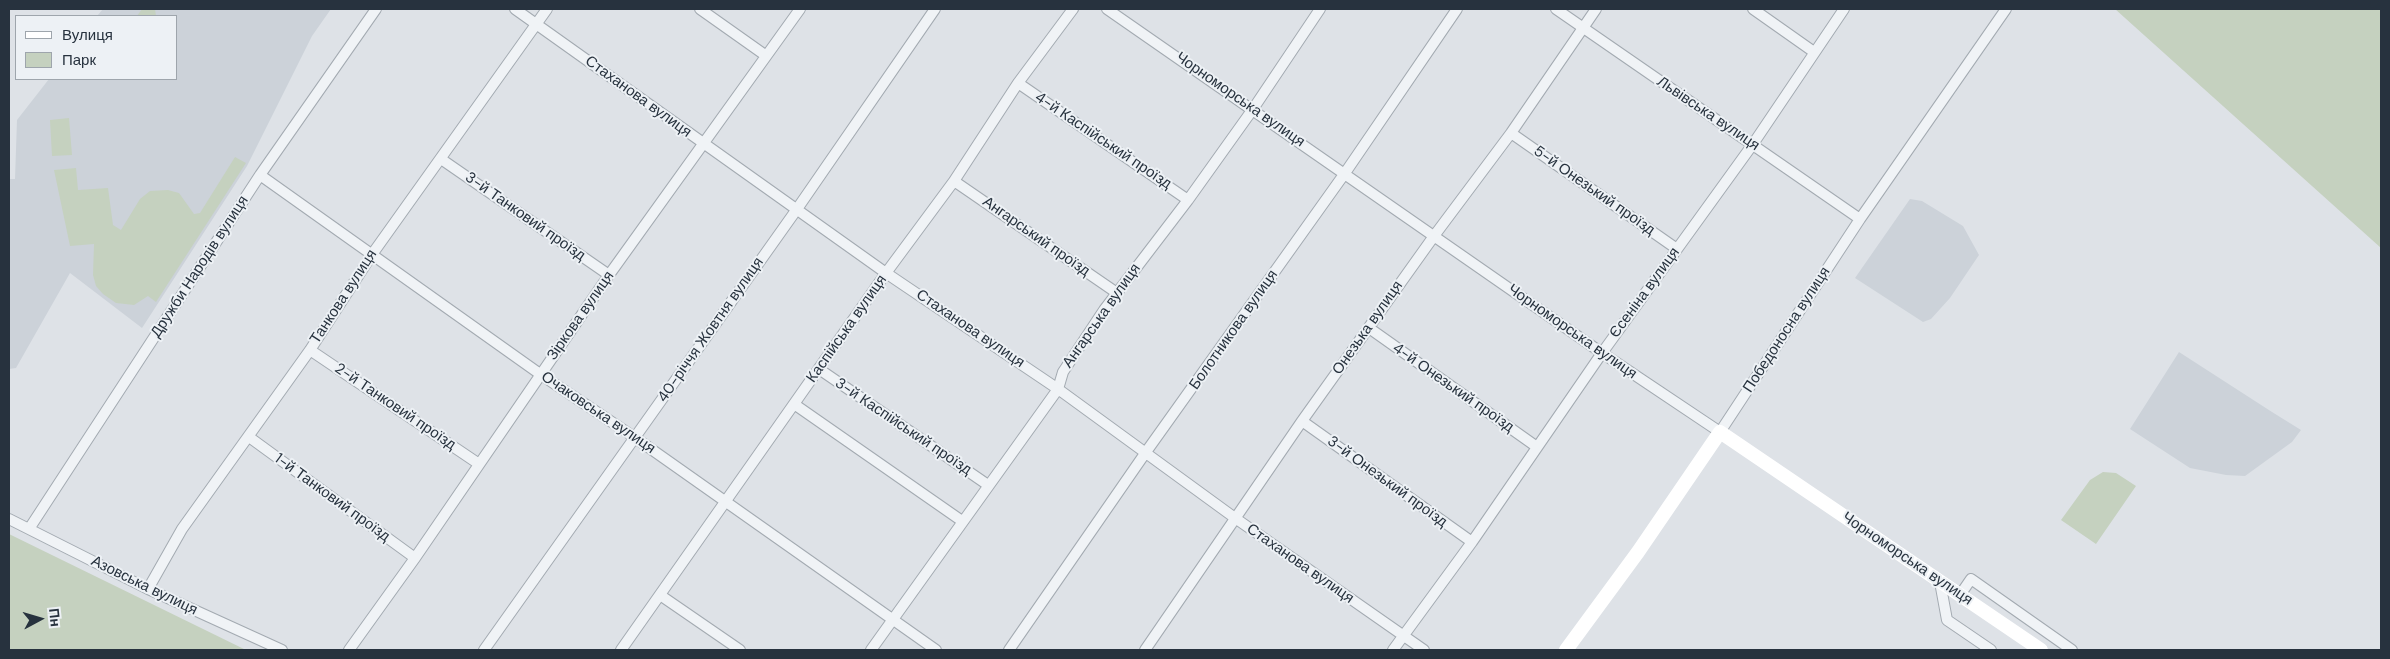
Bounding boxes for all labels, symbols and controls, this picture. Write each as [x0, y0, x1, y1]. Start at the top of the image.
legend [15, 15, 178, 80]
text: Вулиця [62, 25, 113, 45]
street label: Чорноморська вулиця [1172, 49, 1308, 151]
text: Парк [62, 50, 96, 70]
street label: Стаханова вулиця [581, 52, 695, 142]
street label: Львівська вулиця [1653, 73, 1763, 155]
street label: 4-й Каспійський проїзд [1031, 89, 1175, 193]
street label: 5-й Онезький проїзд [1530, 142, 1658, 240]
street label: 3-й Танковий проїзд [461, 169, 589, 265]
street label: Дружби Народів вулиця [147, 193, 253, 341]
street label: Ангарський проїзд [979, 193, 1093, 281]
street label: Єсеніна вулиця [1606, 244, 1684, 342]
street label: Танкова вулиця [307, 246, 381, 348]
street label: 40-річчя Жовтня вулиця [654, 254, 768, 406]
street label: Ангарська вулиця [1059, 260, 1145, 372]
street label: Победоносна вулиця [1740, 264, 1834, 396]
street label: Болотникова вулиця [1186, 267, 1282, 393]
street label: Зіркова вулиця [544, 268, 618, 364]
street label: Каспійська вулиця [803, 272, 891, 386]
street label: Онезька вулиця [1329, 278, 1407, 378]
street label: Чорноморська вулиця [1504, 281, 1640, 383]
street label: Стаханова вулиця [912, 286, 1028, 372]
street label: 4-й Онезький проїзд [1389, 339, 1517, 437]
street label: 2-й Танковий проїзд [331, 360, 459, 454]
street label: Очаковська вулиця [537, 368, 659, 458]
street label: 3-й Каспійський проїзд [831, 375, 975, 479]
street label: 3-й Онезький проїзд [1324, 433, 1450, 531]
street label: 1-й Танковий проїзд [271, 450, 393, 546]
street label: Чорноморська вулиця [1838, 509, 1976, 609]
street label: Стаханова вулиця [1243, 520, 1357, 608]
street label: Азовська вулиця [88, 552, 200, 620]
north arrow [15, 594, 65, 644]
text: Пн [45, 607, 65, 628]

